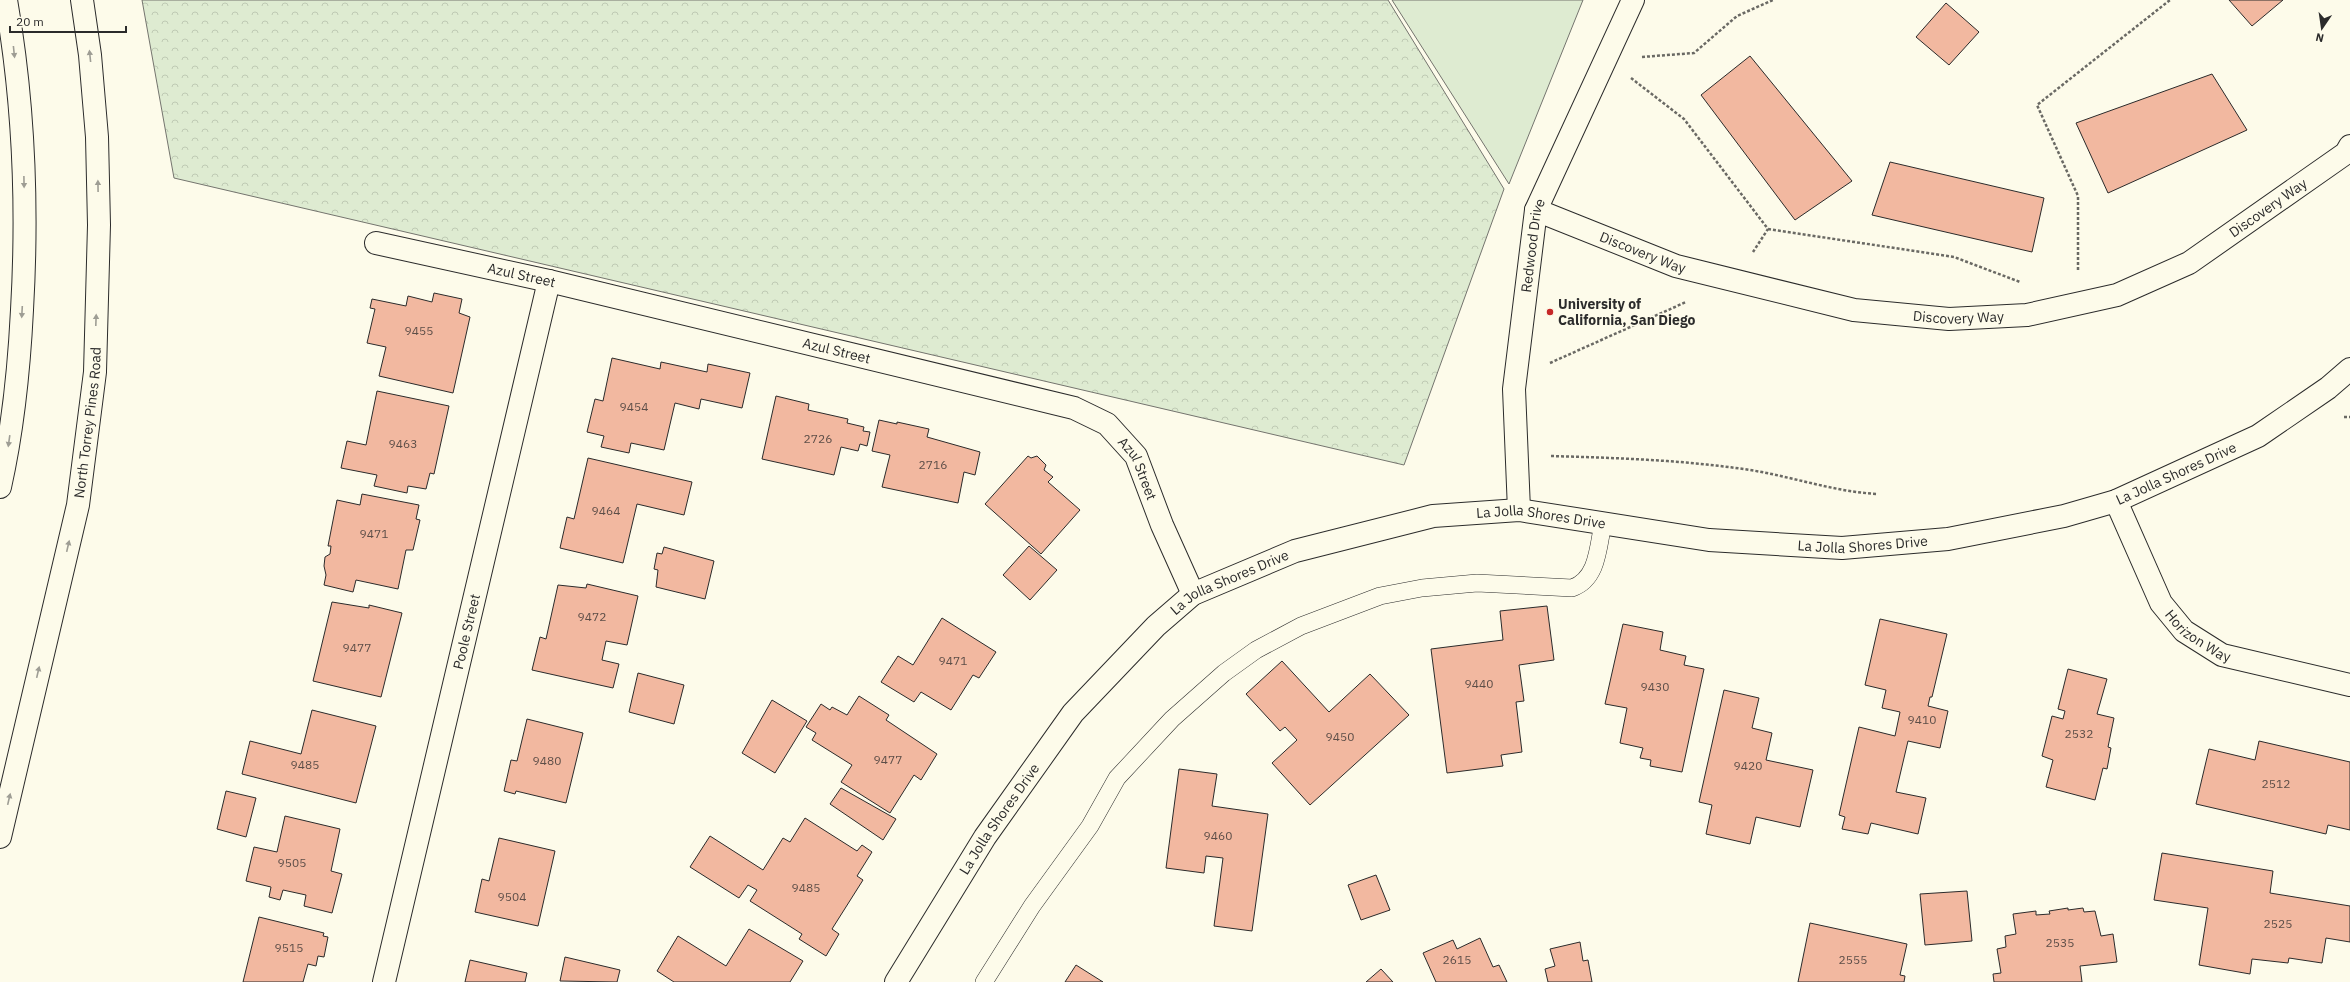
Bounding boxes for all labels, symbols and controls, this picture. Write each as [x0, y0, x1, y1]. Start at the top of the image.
scale bar [10, 8, 126, 34]
north arrow [2302, 8, 2342, 48]
text: 20 m [16, 14, 44, 29]
text: N [2314, 30, 2325, 45]
one-way arrow [11, 46, 18, 58]
one-way arrow [87, 50, 94, 62]
street label: Discovery Way [2225, 174, 2310, 241]
one-way arrow [21, 176, 27, 189]
one-way arrow [95, 179, 101, 192]
street label: Redwood Drive [1517, 195, 1549, 293]
street label: Discovery Way [1597, 227, 1688, 277]
street label: Azul Street [486, 259, 557, 291]
place label: University of California, San Diego [1558, 295, 1696, 329]
one-way arrow [19, 306, 26, 318]
marker: University of California, San Diego [1545, 307, 1555, 317]
street label: Discovery Way [1912, 307, 2004, 328]
one-way arrow [93, 314, 100, 326]
house number: 9455 [405, 323, 433, 338]
street label: Azul Street [801, 334, 872, 367]
street label: North Torrey Pines Road [70, 347, 105, 499]
house number: 9454 [620, 399, 648, 414]
house number: 2726 [804, 431, 832, 446]
street label: Azul Street [1114, 433, 1161, 503]
one-way arrow [6, 435, 12, 447]
house number: 9463 [389, 436, 417, 451]
street label: La Jolla Shores Drive [2113, 438, 2239, 509]
house number: 2716 [919, 457, 947, 472]
street label: La Jolla Shores Drive [1476, 501, 1607, 533]
house number: 9464 [592, 503, 620, 518]
house number: 9471 [360, 526, 388, 541]
street label: La Jolla Shores Drive [1797, 532, 1929, 557]
one-way arrow [65, 539, 71, 551]
street label: La Jolla Shores Drive [1166, 546, 1292, 619]
street label: Poole Street [449, 592, 484, 671]
street label: Horizon Way [2161, 606, 2232, 666]
house number: 9472 [578, 609, 606, 624]
house number: 9477 [343, 640, 371, 655]
house number: 9471 [939, 653, 967, 668]
one-way arrow [36, 666, 42, 678]
house number: 9440 [1465, 676, 1493, 691]
house number: 9430 [1641, 679, 1669, 694]
house number: 9410 [1908, 712, 1936, 727]
house number: 2532 [2065, 726, 2093, 741]
house number: 9450 [1326, 729, 1354, 744]
house number: 9477 [874, 752, 902, 767]
house number: 9480 [533, 753, 561, 768]
house number: 9485 [291, 757, 319, 772]
house number: 9420 [1734, 758, 1762, 773]
street label: La Jolla Shores Drive [955, 760, 1044, 878]
house number: 2512 [2262, 776, 2290, 791]
one-way arrow [6, 793, 12, 805]
house number: 9460 [1204, 828, 1232, 843]
house number: 9505 [278, 855, 306, 870]
house number: 9485 [792, 880, 820, 895]
house number: 9504 [498, 889, 526, 904]
house number: 2525 [2264, 916, 2292, 931]
house number: 2535 [2046, 935, 2074, 950]
house number: 9515 [275, 940, 303, 955]
house number: 2615 [1443, 952, 1471, 967]
house number: 2555 [1839, 952, 1867, 967]

